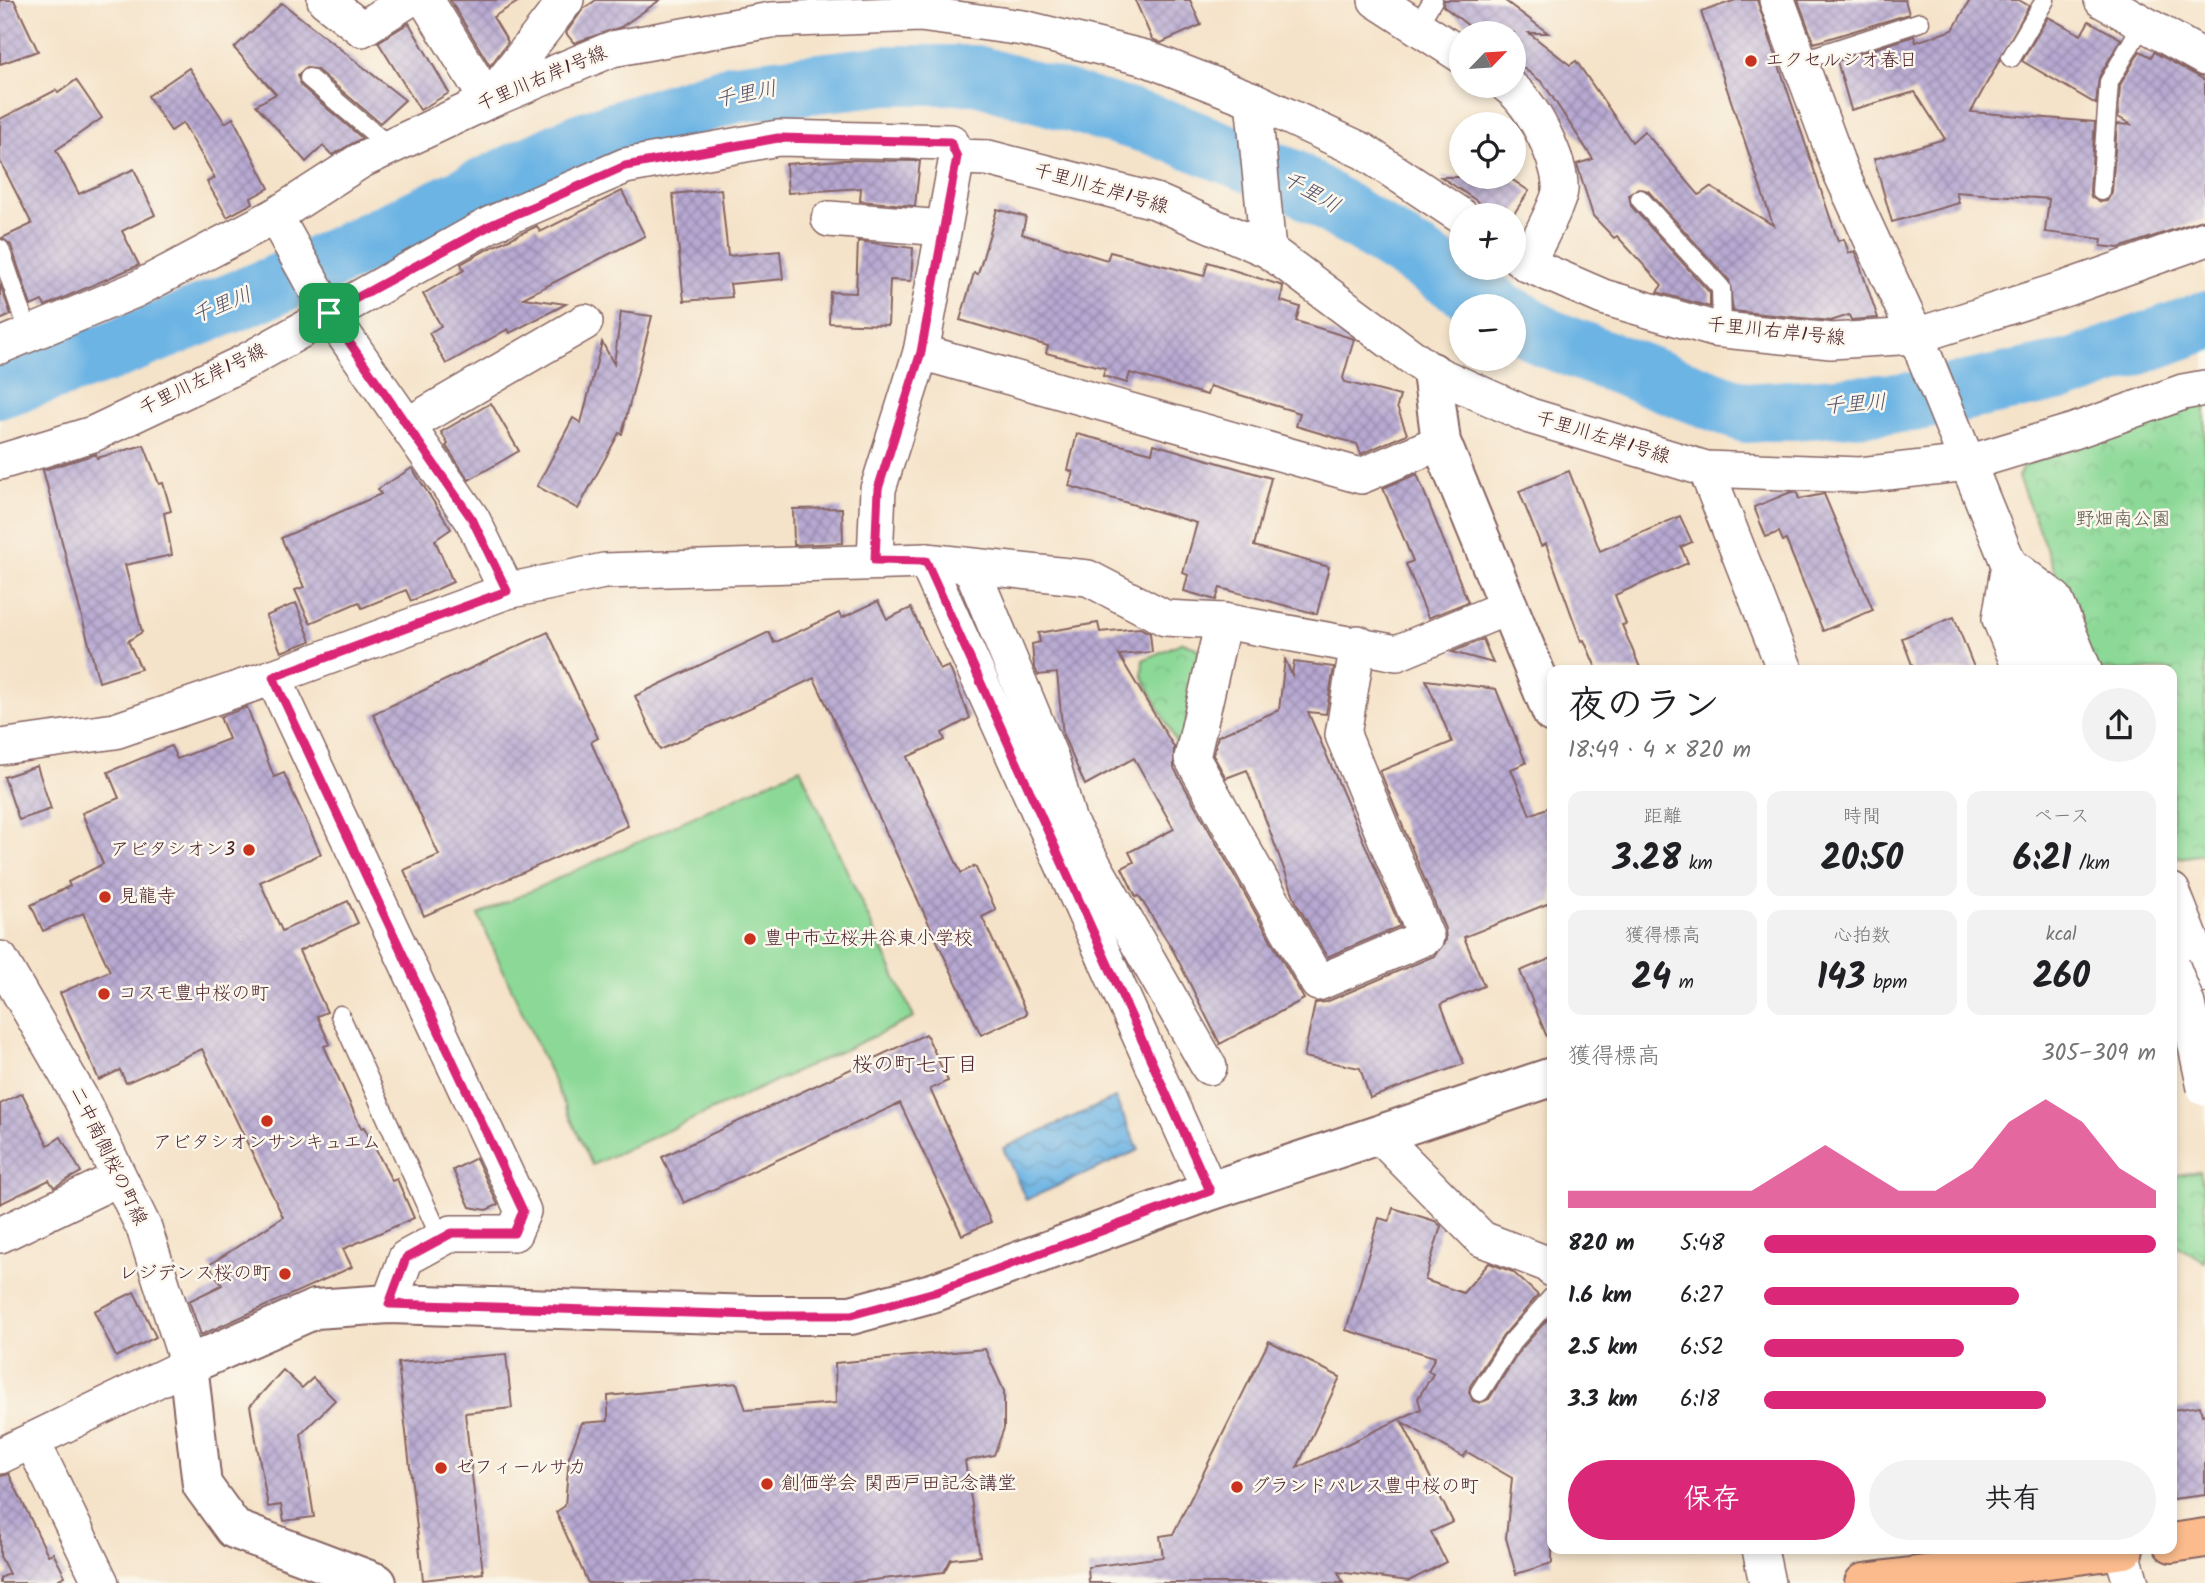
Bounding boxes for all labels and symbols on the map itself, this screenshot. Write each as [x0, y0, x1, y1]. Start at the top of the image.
north arrow [1449, 21, 1526, 98]
street label: 千里川右岸1号線 [472, 38, 612, 120]
place label: エクセルシオ春日 [1765, 46, 1918, 76]
marker: エクセルシオ春日 [1743, 53, 1759, 69]
water label: 千里川 [712, 73, 780, 117]
street label: 千里川左岸1号線 [1030, 155, 1172, 223]
water label: 千里川 [1275, 163, 1347, 223]
water label: 千里川 [187, 279, 257, 333]
pin [299, 283, 359, 343]
street label: 千里川右岸1号線 [1705, 310, 1847, 354]
street label: 千里川左岸1号線 [134, 336, 272, 424]
water label: 千里川 [1822, 386, 1888, 424]
street label: 千里川左岸1号線 [1532, 403, 1674, 473]
park label: 野畑南公園 [2075, 505, 2171, 535]
place label: アビタシオン3 [110, 835, 235, 865]
marker: アビタシオン3 [241, 842, 257, 858]
place label: 見龍寺 [119, 882, 176, 912]
marker: 見龍寺 [97, 889, 113, 905]
place label: 豊中市立桜井谷東小学校 [764, 924, 973, 954]
marker: 豊中市立桜井谷東小学校 [742, 931, 758, 947]
place label: コスモ豊中桜の町 [118, 979, 269, 1009]
marker: コスモ豊中桜の町 [96, 986, 112, 1002]
district label: 桜の町七丁目 [852, 1049, 978, 1082]
street label: 二中南側桜の町線 [61, 1081, 155, 1231]
marker: アビタシオンサンキュエム [259, 1113, 275, 1129]
place label: アビタシオンサンキュエム [153, 1128, 381, 1158]
place label: レジデンス桜の町 [119, 1259, 271, 1289]
marker: レジデンス桜の町 [277, 1266, 293, 1282]
place label: ゼフィールサカ [455, 1453, 587, 1483]
marker: ゼフィールサカ [433, 1460, 449, 1476]
place label: 創価学会 関西戸田記念講堂 [781, 1469, 1017, 1499]
place label: グランドパレス豊中桜の町 [1251, 1472, 1479, 1502]
marker: 創価学会 関西戸田記念講堂 [759, 1476, 775, 1492]
marker: グランドパレス豊中桜の町 [1229, 1479, 1245, 1495]

